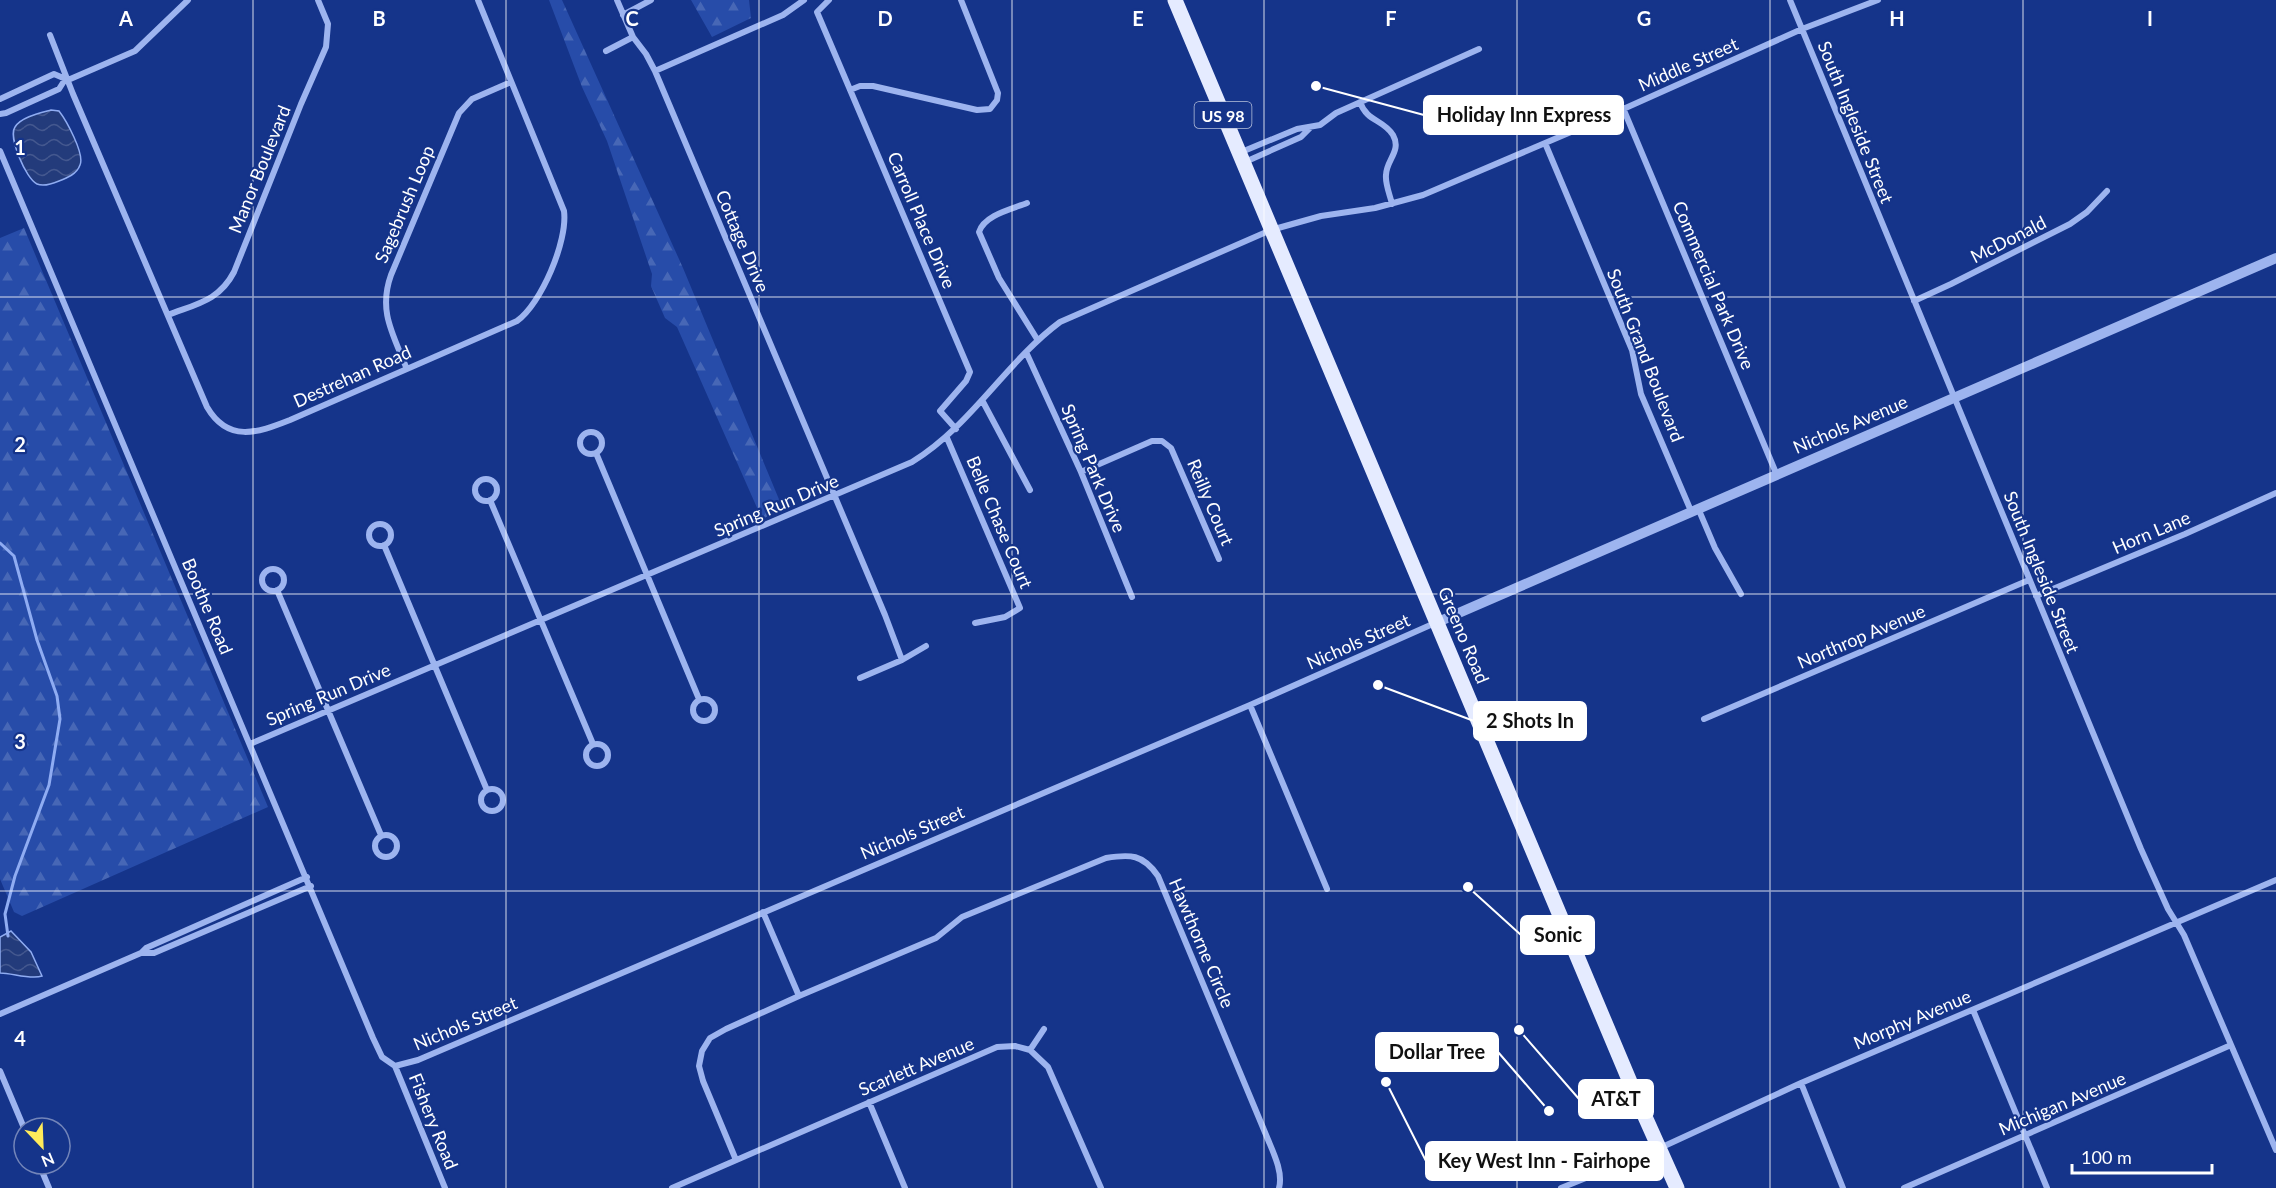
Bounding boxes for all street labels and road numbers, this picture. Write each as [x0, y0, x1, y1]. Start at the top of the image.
street label: Middle Street [1635, 32, 1742, 96]
street label: South Ingleside Street [1813, 38, 1899, 207]
street label: Manor Boulevard [223, 102, 295, 236]
road number: US 98 [1194, 102, 1252, 128]
street label: Sagebrush Loop [369, 142, 439, 266]
street label: Carroll Place Drive [883, 148, 961, 292]
street label: Cottage Drive [712, 186, 774, 296]
street label: Commercial Park Drive [1669, 198, 1759, 372]
street label: McDonald [1966, 211, 2050, 267]
street label: South Grand Boulevard [1603, 265, 1689, 445]
street label: Destrehan Road [290, 340, 414, 412]
street label: Nichols Avenue [1789, 390, 1911, 458]
street label: Spring Park Drive [1057, 401, 1131, 535]
street label: Belle Chase Court [962, 453, 1038, 592]
street label: Reilly Court [1183, 456, 1239, 549]
street label: Spring Run Drive [710, 469, 842, 541]
street label: South Ingleside Street [1999, 488, 2085, 657]
street label: Horn Lane [2109, 506, 2193, 558]
street label: Boothe Road [178, 555, 238, 657]
street label: Greeno Road [1434, 583, 1494, 687]
street label: Northrop Avenue [1794, 599, 1928, 673]
street label: Nichols Street [1303, 608, 1414, 674]
street label: Spring Run Drive [262, 658, 394, 730]
street label: Nichols Street [857, 800, 968, 864]
street label: Hawthorne Circle [1165, 875, 1239, 1011]
street label: Morphy Avenue [1850, 984, 1974, 1054]
street label: Nichols Street [410, 991, 521, 1055]
street label: Scarlett Avenue [855, 1032, 977, 1100]
street label: Michigan Avenue [1995, 1066, 2129, 1140]
street label: Fishery Road [405, 1070, 463, 1172]

